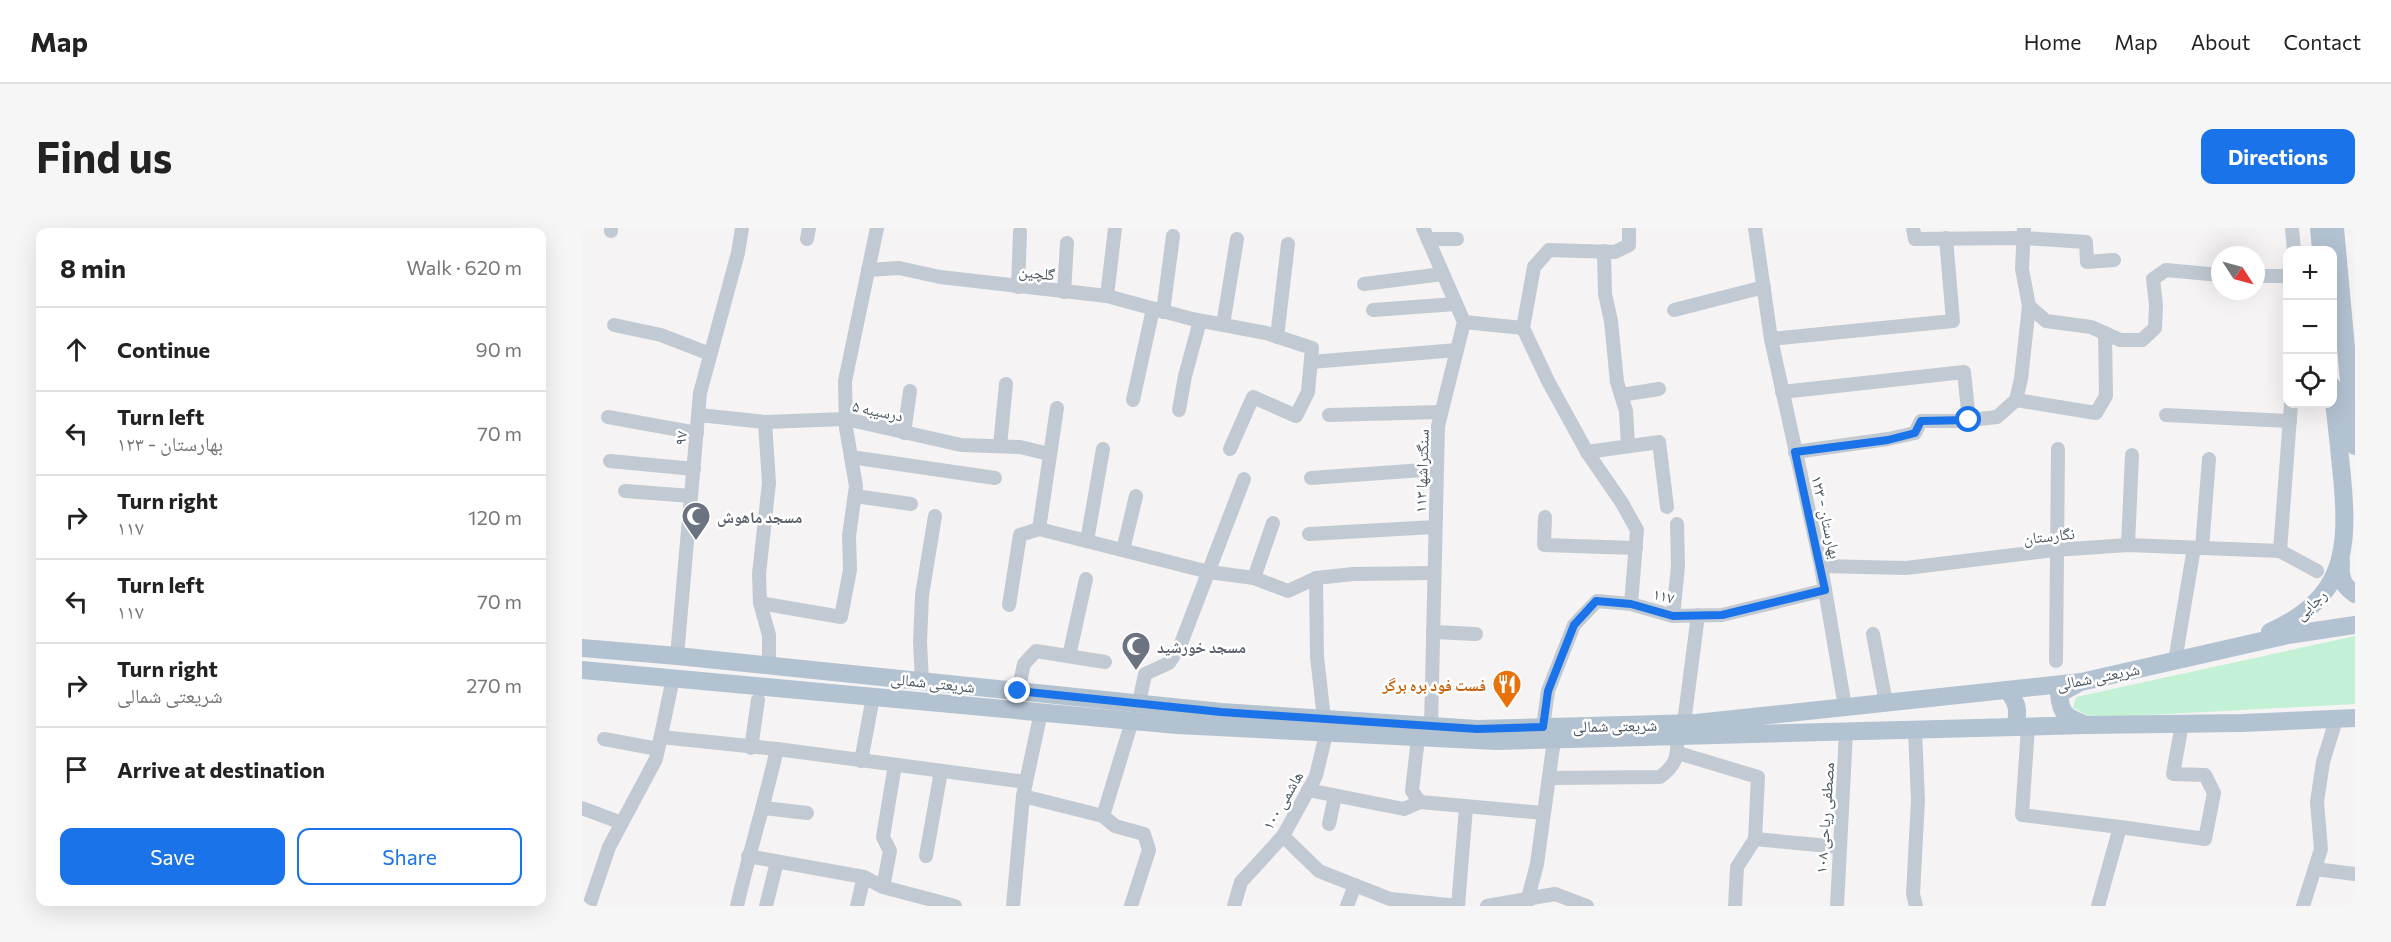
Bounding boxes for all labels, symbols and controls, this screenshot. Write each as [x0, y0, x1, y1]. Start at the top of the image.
text: Map [30, 24, 88, 58]
text: Home [2024, 29, 2081, 54]
text: Map [2114, 29, 2158, 54]
text: About [2191, 29, 2250, 54]
text: Contact [2283, 29, 2361, 54]
button: Directions [2201, 129, 2355, 184]
text: Find us [36, 130, 172, 182]
north arrow [2211, 246, 2265, 300]
map controls [2283, 246, 2337, 408]
button: + [2283, 246, 2337, 300]
text: 8 min [60, 252, 126, 283]
text: Walk · 620 m [406, 255, 522, 279]
street label: گلچین [1018, 261, 1056, 285]
button: − [2283, 300, 2337, 354]
icon: ahead [60, 333, 93, 366]
text: Continue [117, 336, 210, 363]
text: 90 m [476, 337, 522, 361]
button: locate [2283, 354, 2337, 408]
street label: درسیبه ۵ [851, 395, 905, 426]
text: Turn left [117, 403, 204, 430]
route start [1955, 406, 1981, 432]
icon: left [60, 417, 93, 450]
text: 70 m [477, 421, 522, 445]
street label: سنگتراشها ۱۱۳ [1410, 429, 1433, 513]
street label: ۹۷ [670, 430, 690, 446]
text: بهارستان - ۱۲۳ [117, 431, 223, 455]
street label: بهارستان - ۱۲۳ [1806, 474, 1846, 561]
text: Turn right [117, 487, 218, 514]
mosque icon: مسجد ماهوش [680, 500, 712, 542]
icon: right [60, 501, 93, 534]
text: 120 m [468, 505, 522, 529]
place label: مسجد ماهوش [717, 507, 802, 527]
text: ۱۱۷ [117, 515, 144, 539]
street label: نگارستان [2022, 523, 2076, 549]
text: Turn left [117, 571, 204, 598]
street label: ۱۱۷ [1651, 583, 1677, 607]
street label: رجایی [2290, 584, 2331, 625]
icon: left [60, 585, 93, 618]
text: 70 m [477, 589, 522, 613]
text: ۱۱۷ [117, 599, 144, 623]
mosque icon: مسجد خورشید [1120, 630, 1152, 672]
place label: مسجد خورشید [1157, 637, 1246, 656]
text: Turn right [117, 655, 218, 682]
street label: شریعتی شمالی [2055, 659, 2142, 695]
street label: شریعتی شمالی [890, 668, 976, 698]
restaurant icon: فست فود بره برگر [1491, 668, 1523, 710]
icon: right [60, 669, 93, 702]
text: 270 m [466, 673, 522, 697]
place label: فست فود بره برگر [1382, 675, 1486, 694]
route end [1004, 677, 1030, 703]
text: شریعتی شمالی [117, 683, 223, 707]
street label: شریعتی شمالی [1573, 715, 1657, 737]
icon: arrive [60, 753, 93, 786]
text: Arrive at destination [117, 756, 325, 783]
street label: مصطفی ریاحی ۱۰۸ [1811, 762, 1839, 874]
street label: هاشمی ۱۰۰ [1258, 767, 1308, 834]
button: Save [60, 828, 285, 885]
button: Share [297, 828, 522, 885]

